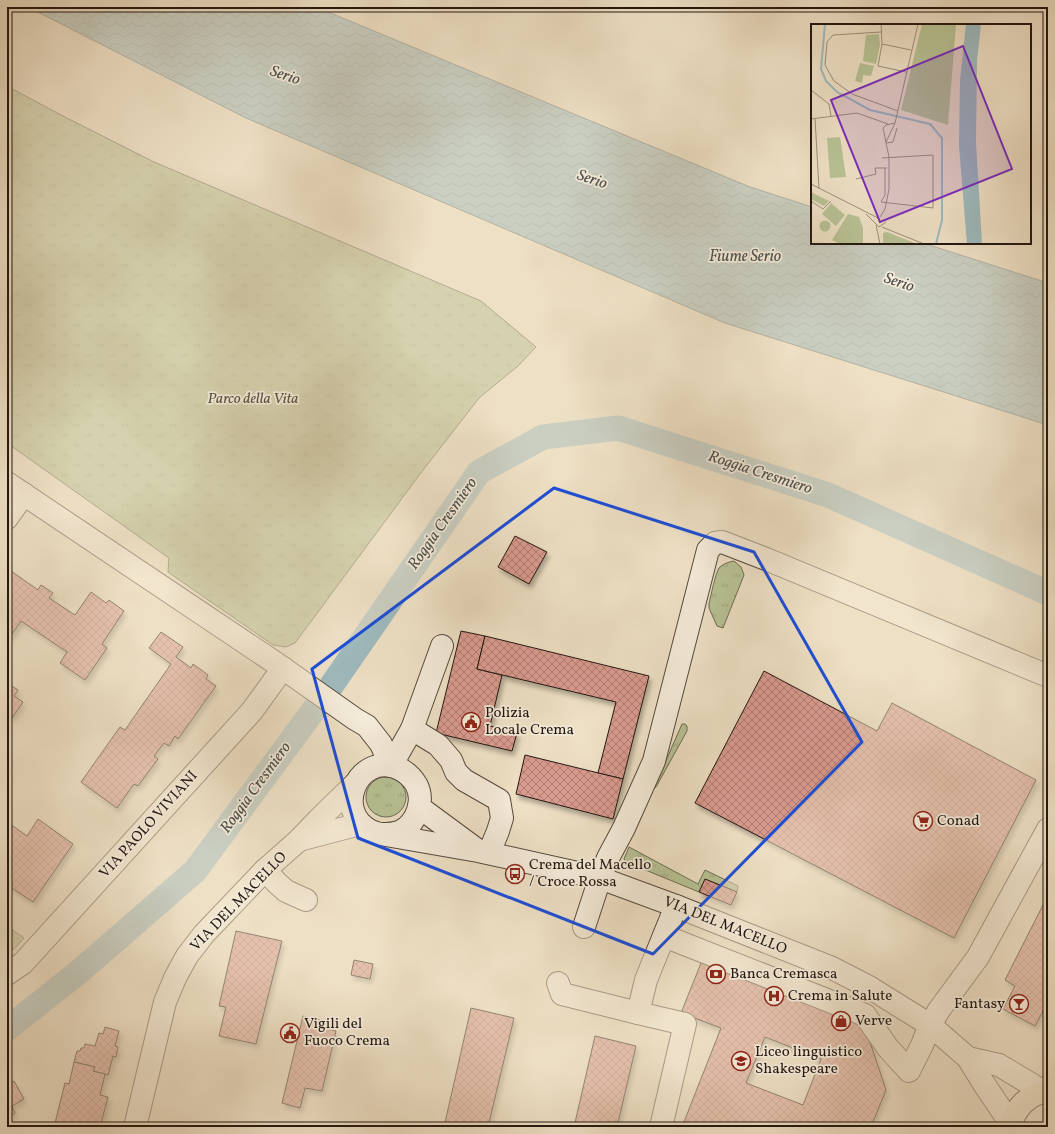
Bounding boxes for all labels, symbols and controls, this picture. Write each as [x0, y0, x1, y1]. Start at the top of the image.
inset map [811, 24, 1031, 244]
water label: Serio [267, 61, 304, 92]
water label: Serio [574, 165, 611, 196]
water label: Fiume Serio [709, 246, 782, 268]
water label: Serio [881, 268, 918, 299]
park label: Parco della Vita [208, 389, 298, 410]
water label: Roggia Cresmiero [705, 446, 815, 500]
water label: Roggia Cresmiero [403, 473, 483, 575]
place label: Polizia Locale Crema [485, 703, 574, 741]
public building icon: Polizia Locale Crema [460, 711, 482, 733]
water label: Roggia Cresmiero [215, 737, 297, 838]
street label: VIA PAOLO VIVIANI [95, 767, 203, 883]
supermarket icon: Conad [912, 810, 934, 832]
place label: Conad [937, 811, 980, 832]
street label: VIA DEL MACELLO [186, 847, 292, 957]
place label: Crema del Macello / Croce Rossa [529, 855, 651, 893]
bus stop icon: Crema del Macello / Croce Rossa [504, 863, 526, 885]
street label: VIA DEL MACELLO [660, 892, 790, 960]
bank icon: Banca Cremasca [705, 963, 727, 985]
place label: Banca Cremasca [730, 964, 837, 985]
hospital icon: Crema in Salute [763, 985, 785, 1007]
place label: Crema in Salute [788, 986, 892, 1007]
bar icon: Fantasy [1008, 993, 1030, 1015]
place label: Fantasy [954, 994, 1005, 1015]
shop icon: Verve [830, 1010, 852, 1032]
place label: Verve [855, 1011, 892, 1032]
place label: Vigili del Fuoco Crema [304, 1014, 390, 1052]
public building icon: Vigili del Fuoco Crema [279, 1022, 301, 1044]
place label: Liceo linguistico Shakespeare [755, 1042, 862, 1080]
school or university icon: Liceo linguistico Shakespeare [730, 1050, 752, 1072]

